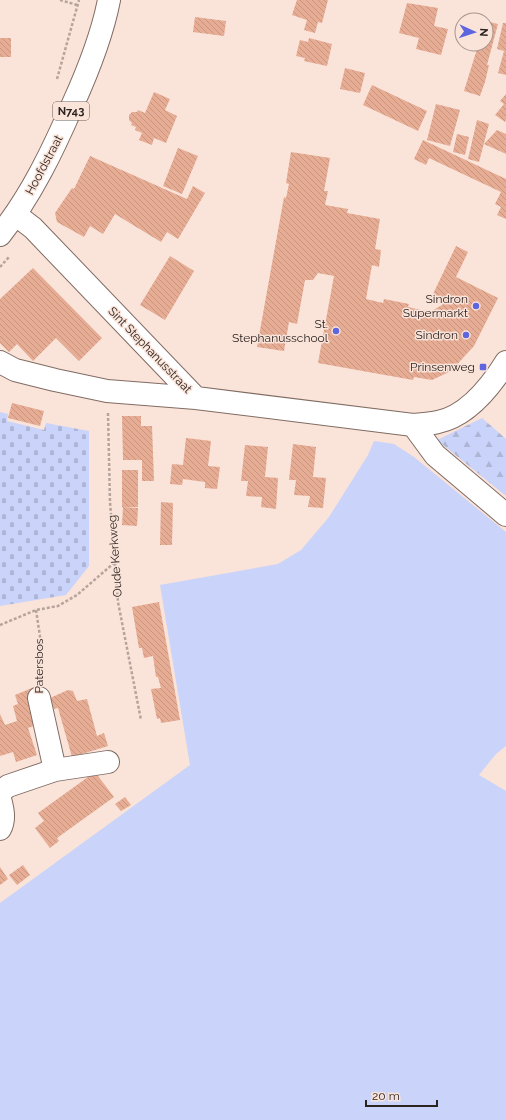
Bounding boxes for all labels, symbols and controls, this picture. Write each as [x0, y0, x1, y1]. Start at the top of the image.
north arrow [454, 12, 494, 52]
text: N [477, 28, 490, 37]
road number: N743 [53, 102, 89, 120]
street label: Hoofdstraat [23, 133, 65, 197]
place label: Sindron Supermarkt [403, 292, 468, 320]
marker: Sindron Supermarkt [471, 301, 481, 311]
street label: Sint Stephanusstraat [105, 304, 195, 396]
place label: St. Stephanusschool [232, 317, 329, 345]
marker: St. Stephanusschool [331, 326, 341, 336]
place label: Sindron [415, 328, 458, 342]
marker: Sindron [461, 330, 471, 340]
place label: Prinsenweg [410, 360, 475, 374]
marker: Prinsenweg [478, 362, 488, 372]
street label: Oude Kerkweg [105, 514, 125, 598]
street label: Patersbos [32, 638, 46, 694]
scale bar [366, 1082, 437, 1108]
text: 20 m [372, 1089, 400, 1103]

